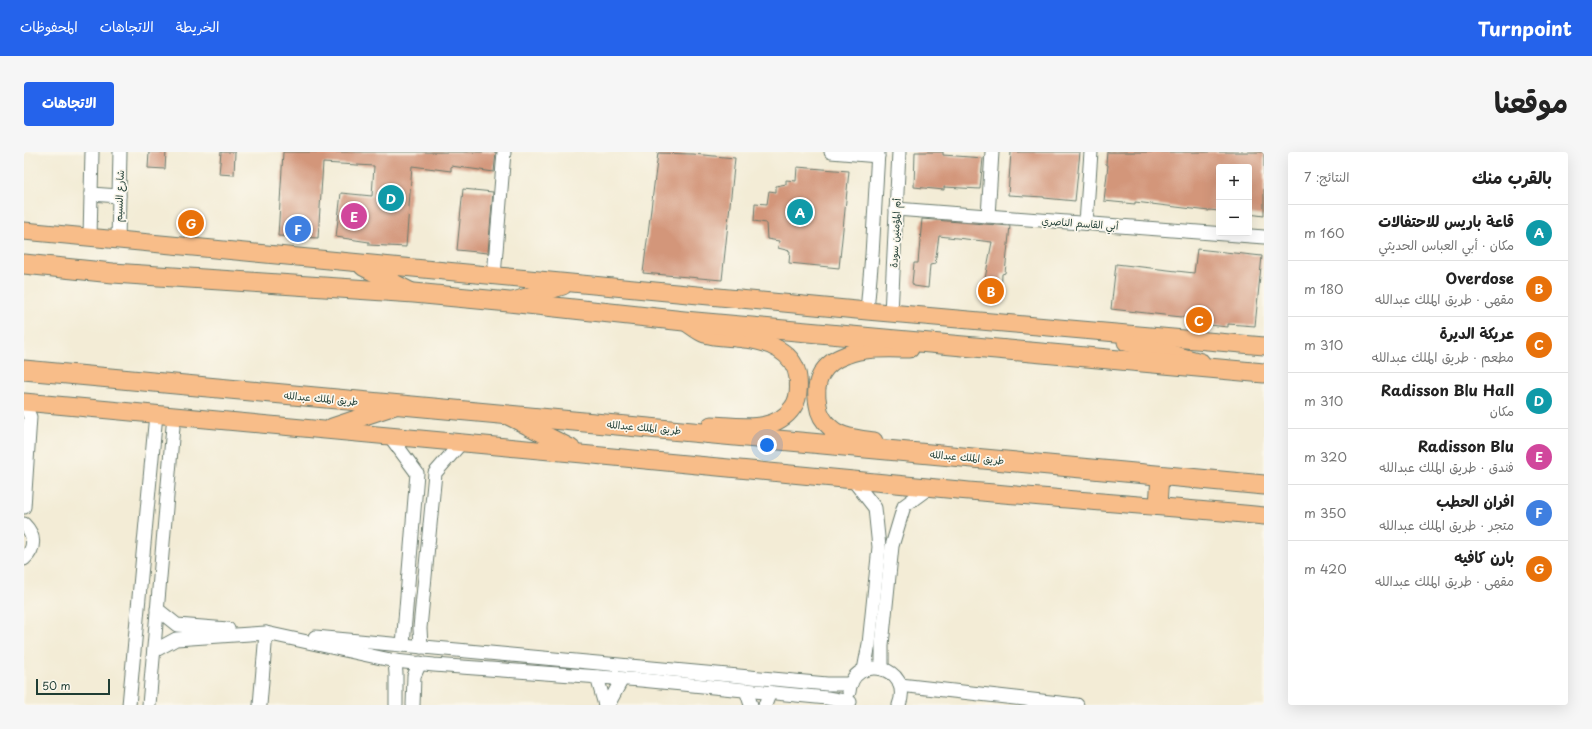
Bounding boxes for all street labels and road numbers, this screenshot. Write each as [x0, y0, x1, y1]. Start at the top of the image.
street label: شارع النسيم [110, 169, 128, 222]
street label: أم المؤمنين سودة [885, 197, 905, 268]
street label: أبي القاسم الناصري [1041, 212, 1120, 236]
street label: طريق الملك عبدالله [283, 387, 359, 408]
street label: طريق الملك عبدالله [606, 416, 682, 437]
street label: طريق الملك عبدالله [929, 446, 1005, 467]

